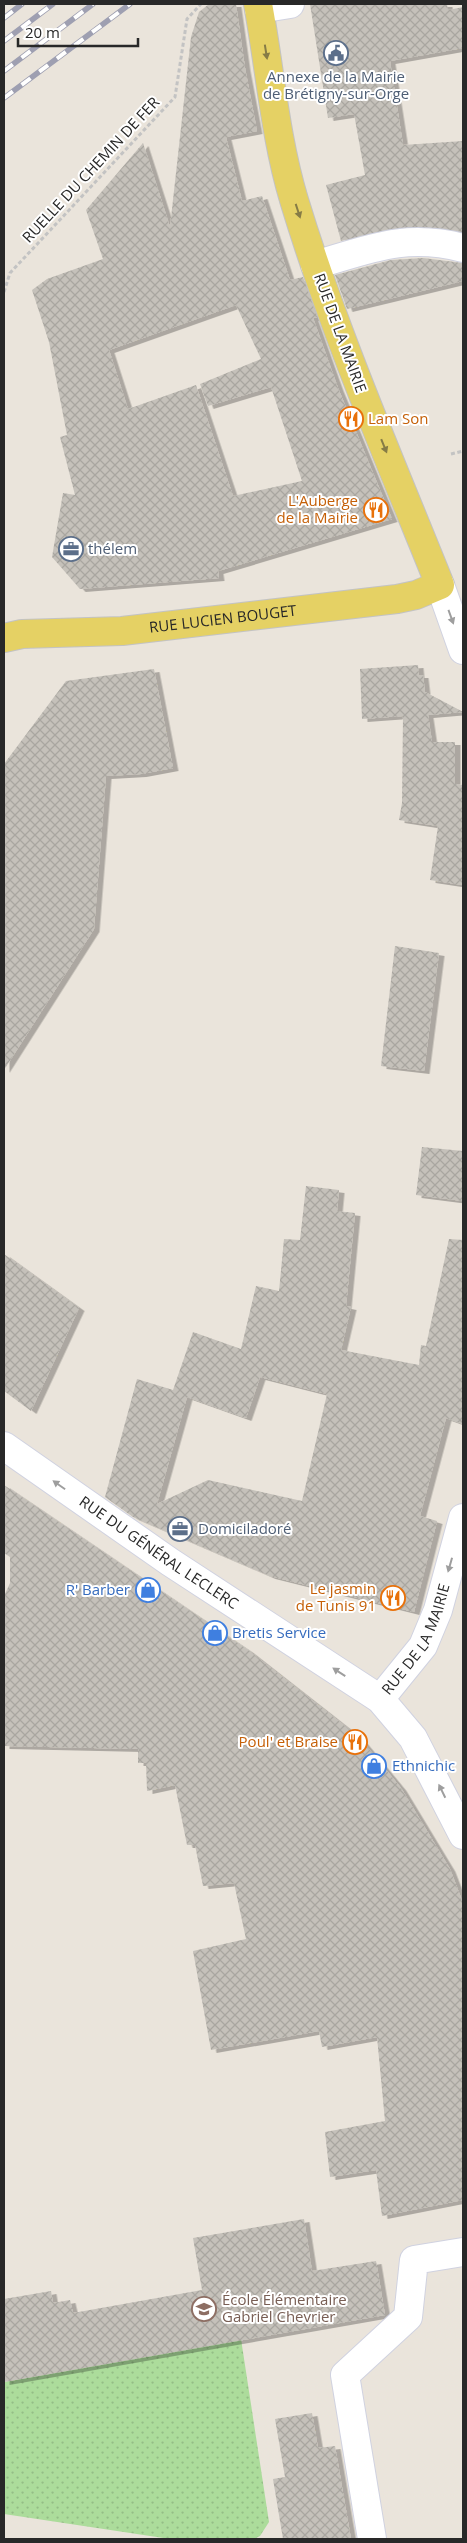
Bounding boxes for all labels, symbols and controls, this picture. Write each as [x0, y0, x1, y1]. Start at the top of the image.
scale bar [18, 15, 138, 47]
text: 20 m [25, 22, 60, 42]
public building icon: Annexe de la Mairie de Brétigny-sur-Orge [323, 40, 349, 66]
one-way arrow [262, 44, 270, 60]
place label: Annexe de la Mairie de Brétigny-sur-Orge [263, 66, 409, 103]
street label: RUELLE DU CHEMIN DE FER [17, 92, 164, 246]
one-way arrow [294, 204, 302, 219]
street label: RUE DE LA MAIRIE [310, 270, 372, 395]
restaurant icon: Lam Son [338, 406, 364, 432]
place label: Lam Son [368, 408, 428, 428]
one-way arrow [380, 439, 388, 453]
place label: L'Auberge de la Mairie [277, 490, 358, 527]
restaurant icon: L'Auberge de la Mairie [363, 497, 389, 523]
office icon: thélem [58, 536, 84, 562]
place label: thélem [88, 538, 137, 558]
street label: RUE LUCIEN BOUGET [148, 600, 298, 637]
one-way arrow [448, 610, 455, 625]
one-way arrow [52, 1480, 66, 1490]
street label: RUE DU GÉNÉRAL LECLERC [76, 1491, 243, 1613]
office icon: Domiciladoré [167, 1516, 193, 1542]
place label: Domiciladoré [198, 1518, 291, 1538]
one-way arrow [446, 1557, 454, 1572]
shop icon: R' Barber [135, 1577, 161, 1603]
place label: Le jasmin de Tunis 91 [296, 1578, 376, 1615]
place label: R' Barber [66, 1579, 130, 1599]
street label: RUE DE LA MAIRIE [377, 1581, 454, 1698]
restaurant icon: Le jasmin de Tunis 91 [380, 1585, 406, 1611]
shop icon: Bretis Service [202, 1620, 228, 1646]
place label: Bretis Service [232, 1622, 326, 1642]
one-way arrow [333, 1667, 346, 1677]
restaurant icon: Poul' et Braise [342, 1729, 368, 1755]
place label: Poul' et Braise [239, 1731, 338, 1751]
shop icon: Ethnichic [361, 1753, 387, 1779]
place label: Ethnichic [392, 1755, 455, 1775]
one-way arrow [438, 1784, 446, 1798]
place label: École Élémentaire Gabriel Chevrier [222, 2289, 347, 2326]
school or university icon: École Élémentaire Gabriel Chevrier [191, 2296, 217, 2322]

